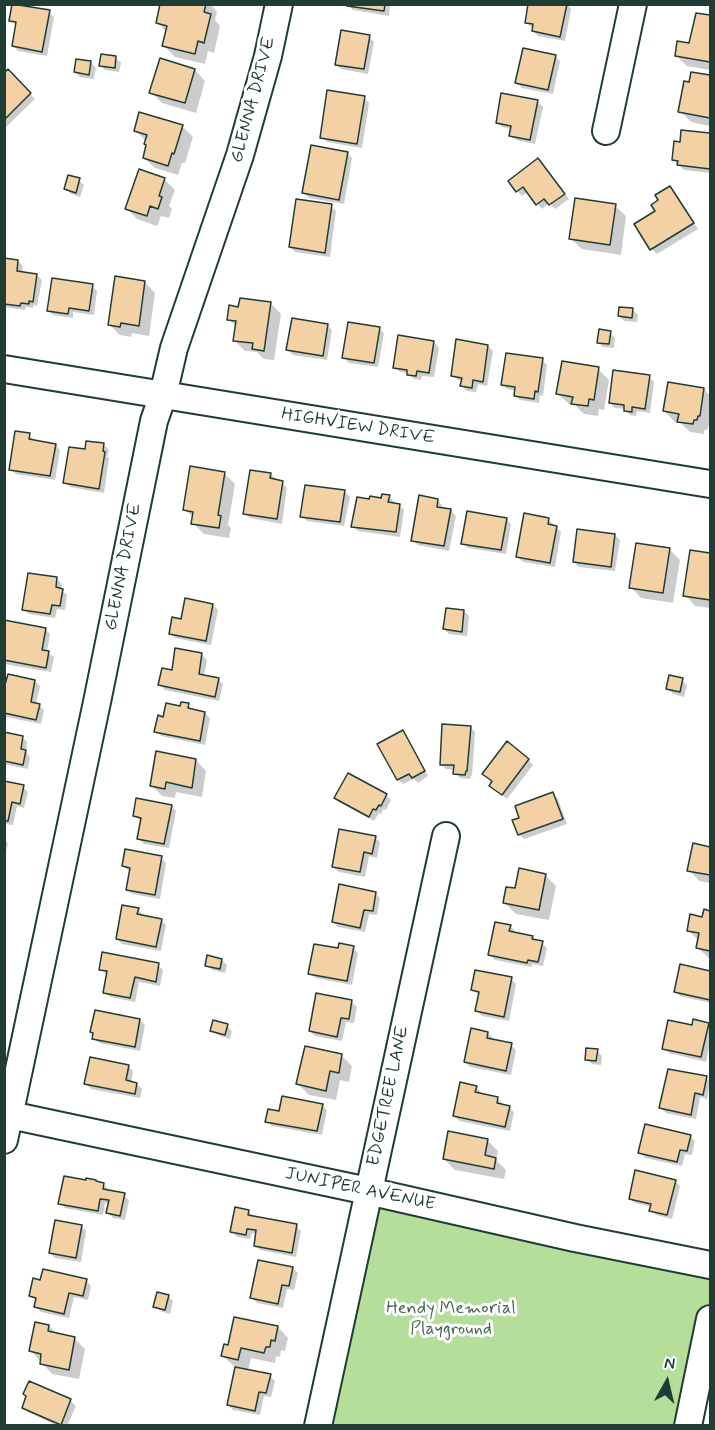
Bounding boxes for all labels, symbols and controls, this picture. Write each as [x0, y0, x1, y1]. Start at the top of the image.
street label: GLENNA DRIVE [227, 35, 281, 165]
street label: HIGHVIEW DRIVE [280, 404, 436, 450]
street label: GLENNA DRIVE [101, 501, 147, 633]
street label: EDGETREE LANE [364, 1024, 414, 1168]
street label: JUNIPER AVENUE [283, 1164, 437, 1216]
park label: Hendy Memorial Playground [386, 1298, 516, 1340]
north arrow [637, 1352, 697, 1412]
text: N [663, 1353, 676, 1375]

